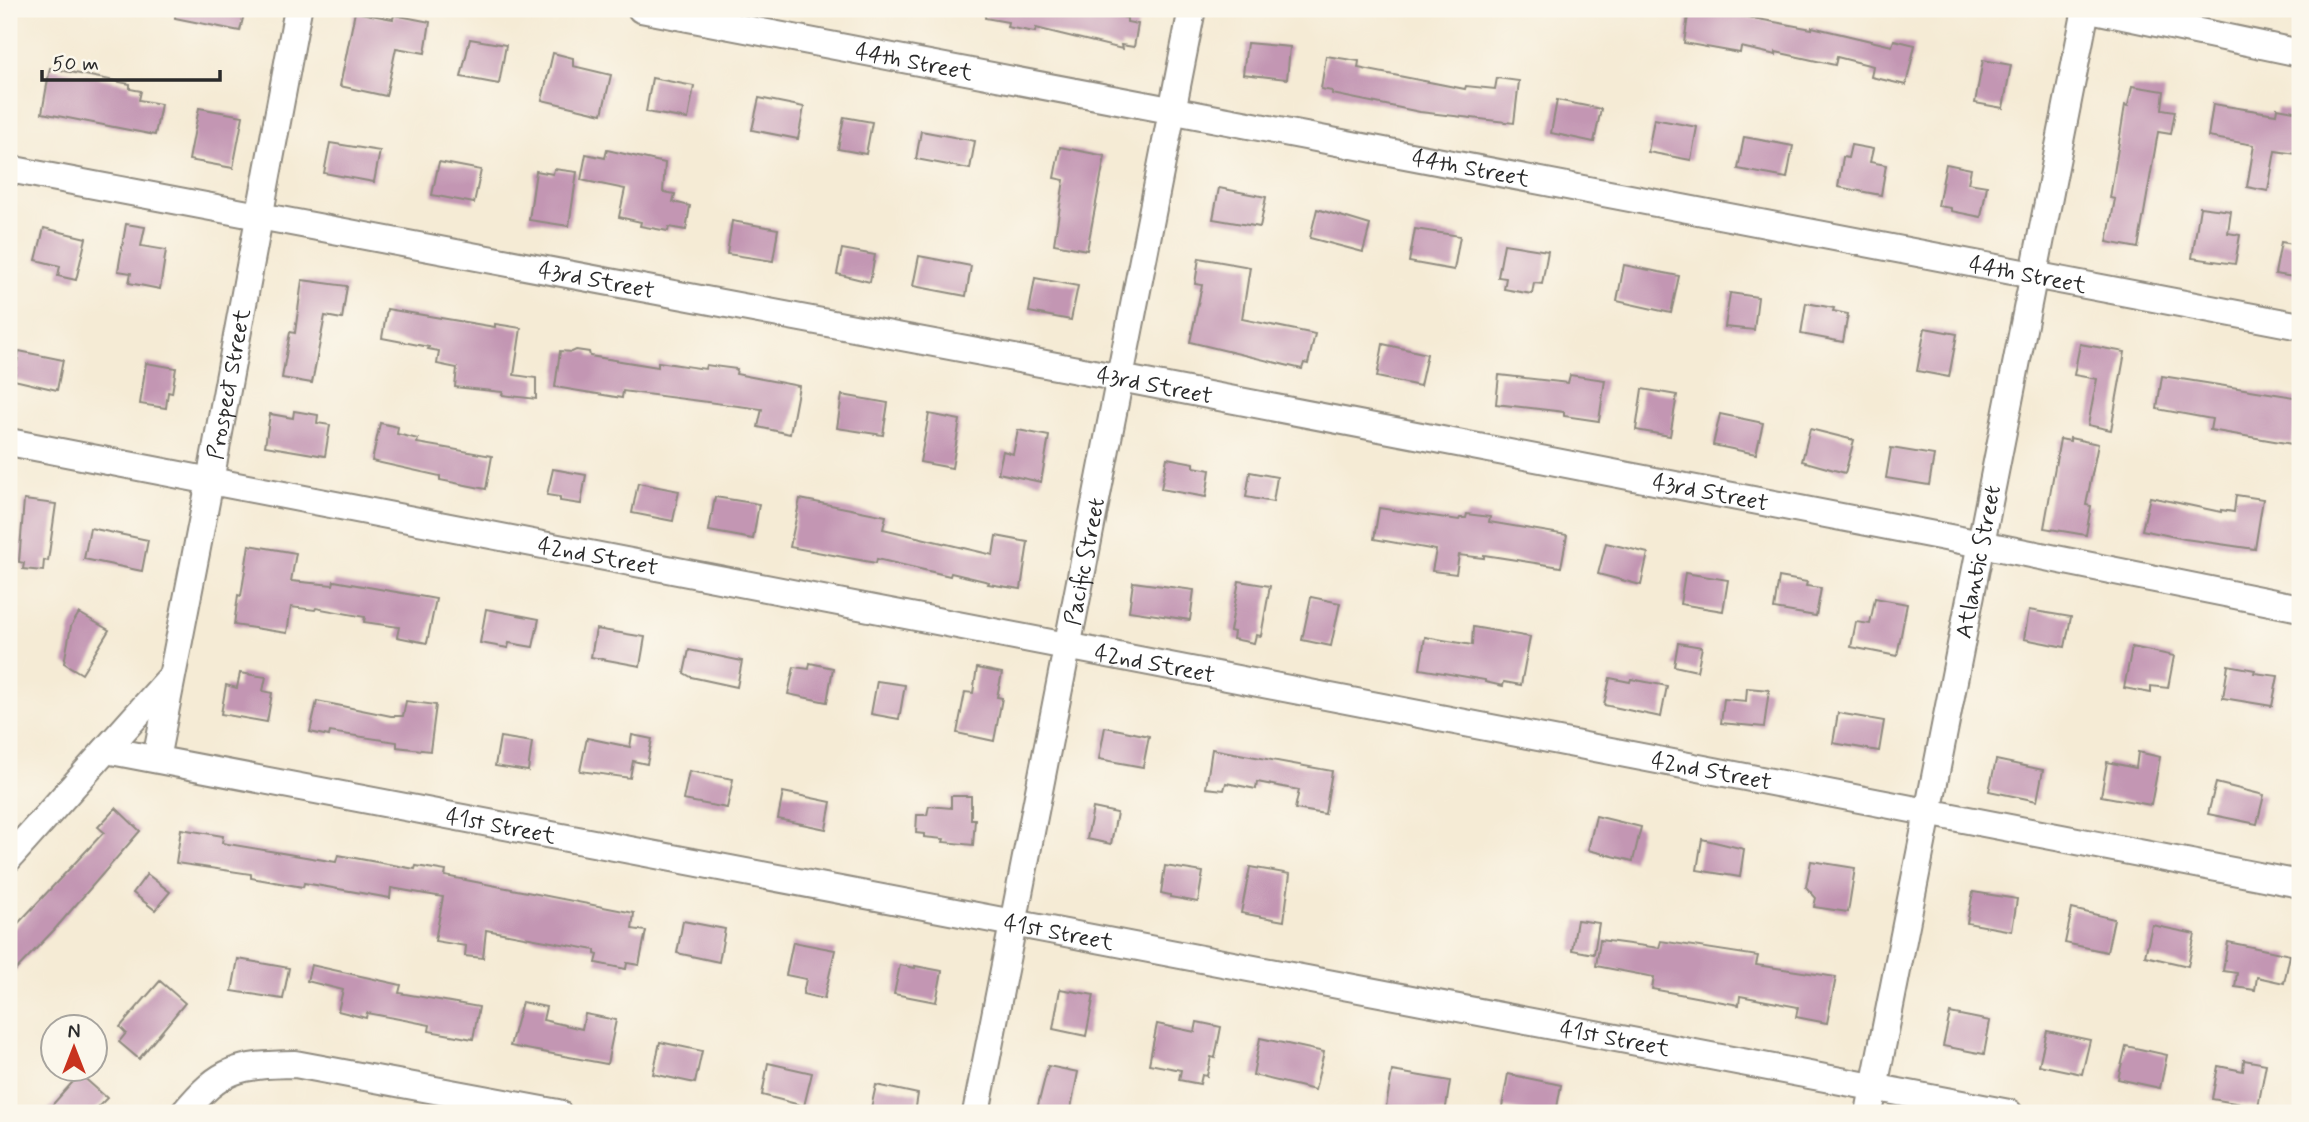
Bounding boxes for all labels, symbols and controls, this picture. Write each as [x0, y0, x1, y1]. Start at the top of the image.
street label: 44th Street [852, 37, 975, 89]
scale bar [42, 38, 220, 82]
text: 50 m [52, 50, 99, 78]
street label: 44th Street [1409, 144, 1532, 196]
street label: 44th Street [1966, 250, 2089, 302]
street label: 43rd Street [536, 256, 657, 307]
street label: Prospect Street [201, 306, 259, 462]
street label: 43rd Street [1094, 361, 1215, 413]
street label: 43rd Street [1650, 468, 1771, 520]
street label: Atlantic Street [1950, 483, 2009, 641]
street label: Pacific Street [1059, 495, 1113, 628]
street label: 42nd Street [535, 531, 661, 584]
street label: 42nd Street [1092, 639, 1217, 691]
street label: 42nd Street [1648, 746, 1774, 799]
street label: 41st Street [443, 802, 558, 853]
street label: 41st Street [1001, 909, 1116, 959]
north arrow [38, 1014, 108, 1084]
street label: 41st Street [1557, 1015, 1672, 1065]
text: N [68, 1020, 80, 1045]

